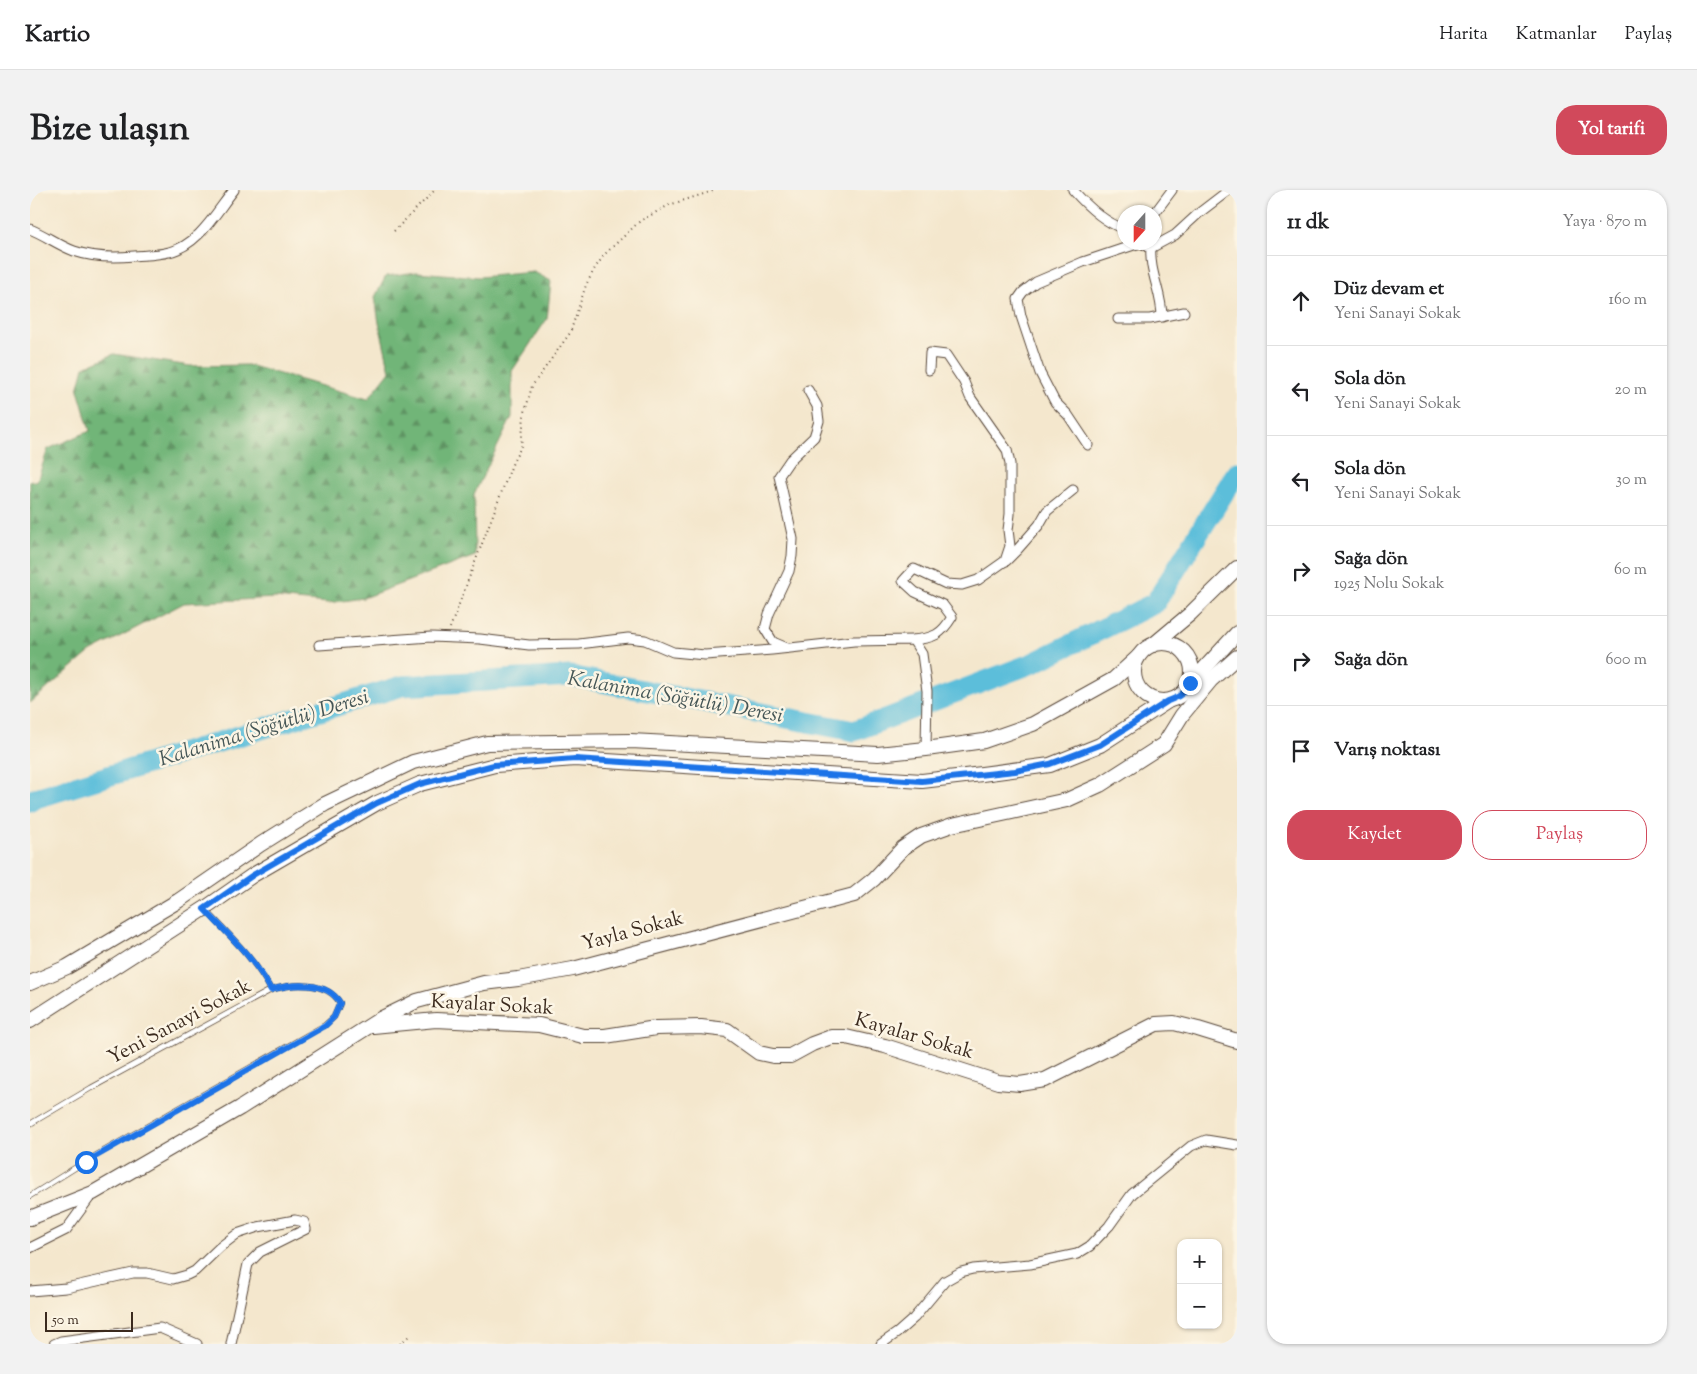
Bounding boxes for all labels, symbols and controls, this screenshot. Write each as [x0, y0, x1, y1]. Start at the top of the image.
text: Kartio [25, 18, 90, 52]
text: Harita [1439, 22, 1488, 48]
text: Katmanlar [1516, 22, 1597, 48]
text: Paylaş [1625, 22, 1672, 48]
text: Bize ulaşın [30, 105, 189, 156]
button: Yol tarifi [1556, 105, 1667, 155]
north arrow [1117, 205, 1162, 250]
text: 11 dk [1287, 208, 1329, 238]
text: Yaya · 870 m [1563, 211, 1647, 234]
text: Düz devam et [1334, 276, 1444, 303]
icon: ahead [1287, 287, 1315, 315]
text: 160 m [1609, 289, 1647, 312]
text: Yeni Sanayi Sokak [1334, 303, 1461, 326]
text: Sola dön [1334, 366, 1406, 393]
icon: left [1287, 377, 1315, 405]
text: 20 m [1614, 379, 1647, 402]
text: Yeni Sanayi Sokak [1334, 393, 1461, 416]
text: Sola dön [1334, 456, 1406, 483]
icon: left [1287, 467, 1315, 495]
text: 30 m [1616, 469, 1647, 492]
text: Yeni Sanayi Sokak [1334, 483, 1461, 506]
text: Sağa dön [1334, 546, 1408, 573]
icon: right [1287, 557, 1315, 585]
text: 60 m [1614, 559, 1647, 582]
text: 1925 Nolu Sokak [1334, 573, 1445, 596]
icon: right [1287, 647, 1315, 675]
text: Sağa dön [1334, 647, 1408, 674]
text: 600 m [1605, 649, 1647, 672]
water label: Kalanima (Söğütlü) Deresi [565, 664, 785, 732]
route end [1179, 672, 1202, 695]
water label: Kalanima (Söğütlü) Deresi [155, 683, 373, 775]
icon: arrive [1287, 737, 1315, 765]
text: Varış noktası [1334, 737, 1440, 764]
button: Kaydet [1287, 810, 1462, 860]
button: Paylaş [1472, 810, 1647, 860]
street label: Yayla Sokak [579, 904, 687, 960]
street label: Yeni Sanayi Sokak [103, 973, 257, 1073]
street label: Kayalar Sokak [430, 988, 554, 1024]
street label: Kayalar Sokak [851, 1006, 977, 1068]
route start [75, 1151, 98, 1174]
map controls [1177, 1239, 1222, 1329]
button: + [1177, 1239, 1222, 1284]
button: − [1177, 1284, 1222, 1329]
scale bar [45, 1309, 132, 1332]
text: 50 m [52, 1311, 79, 1331]

